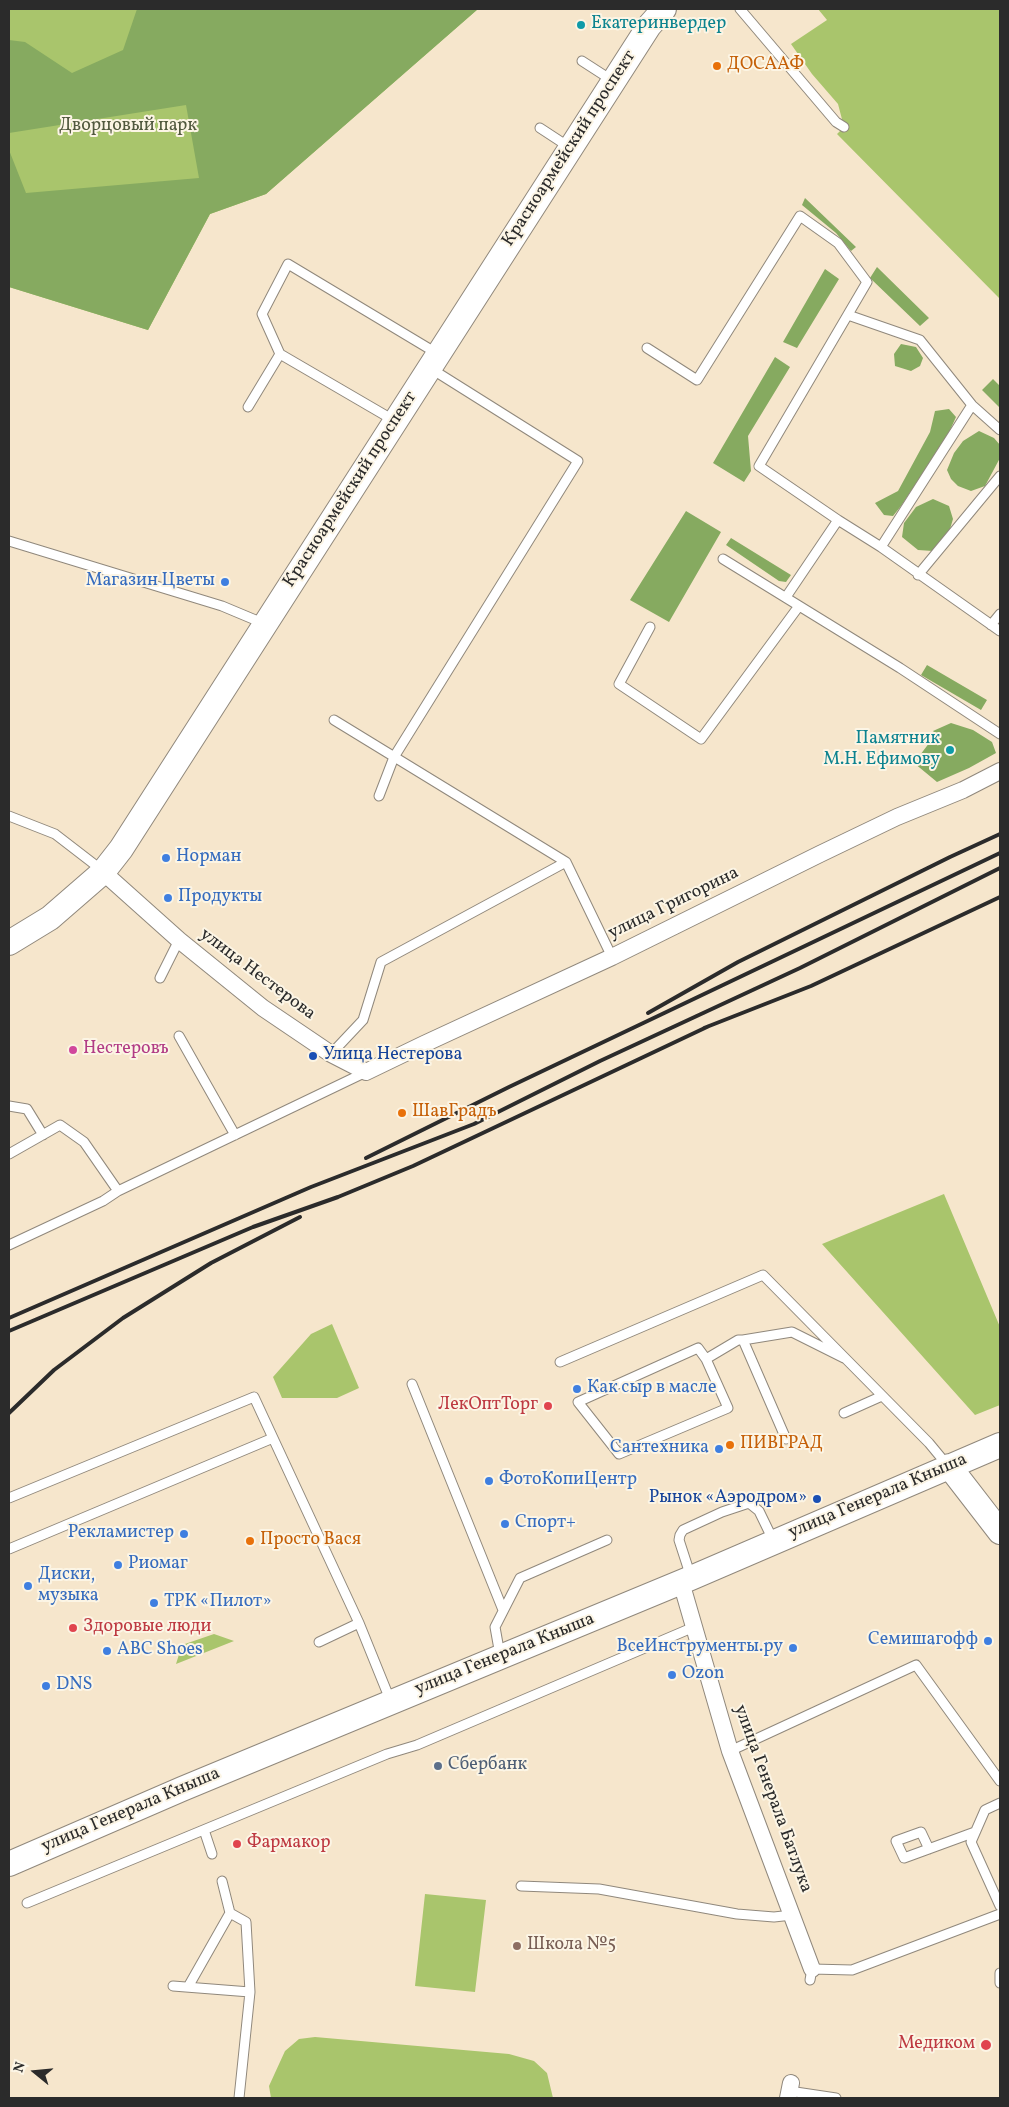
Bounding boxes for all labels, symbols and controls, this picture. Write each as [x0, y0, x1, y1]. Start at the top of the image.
place label: Екатеринвердер [591, 14, 726, 36]
marker: Екатеринвердер [575, 19, 587, 31]
street label: Красноармейский проспект [498, 47, 642, 251]
place label: ДОСААФ [727, 55, 804, 77]
marker: ДОСААФ [711, 60, 723, 72]
park label: Дворцовый парк [59, 116, 197, 138]
street label: Красноармейский проспект [279, 388, 423, 592]
place label: Магазин Цветы [86, 571, 215, 593]
marker: Магазин Цветы [219, 576, 231, 588]
place label: Памятник М.Н. Ефимову [823, 729, 940, 772]
marker: Памятник М.Н. Ефимову [944, 744, 956, 756]
place label: Норман [176, 847, 241, 869]
marker: Норман [160, 852, 172, 864]
street label: улица Григорина [605, 863, 743, 945]
place label: Продукты [178, 887, 262, 909]
marker: Продукты [162, 892, 174, 904]
street label: улица Нестерова [195, 924, 319, 1026]
place label: Нестеровъ [83, 1039, 169, 1061]
marker: Нестеровъ [67, 1044, 79, 1056]
place label: Улица Нестерова [323, 1045, 462, 1067]
marker: Улица Нестерова [307, 1050, 319, 1062]
place label: ШавГрадъ [412, 1102, 497, 1124]
marker: ШавГрадъ [396, 1107, 408, 1119]
place label: Как сыр в масле [587, 1378, 716, 1400]
marker: Как сыр в масле [571, 1383, 583, 1395]
place label: ЛекОптТорг [438, 1395, 538, 1417]
marker: ЛекОптТорг [542, 1400, 554, 1412]
place label: ПИВГРАД [740, 1434, 823, 1456]
place label: Сантехника [610, 1438, 709, 1460]
marker: ПИВГРАД [724, 1439, 736, 1451]
marker: Сантехника [713, 1443, 725, 1455]
street label: улица Генерала Кныша [785, 1450, 971, 1544]
place label: ФотоКопиЦентр [499, 1470, 637, 1492]
marker: ФотоКопиЦентр [483, 1475, 495, 1487]
place label: Рынок «Аэродром» [649, 1488, 807, 1510]
marker: Рынок «Аэродром» [811, 1493, 823, 1505]
place label: Спорт+ [515, 1513, 576, 1535]
marker: Спорт+ [499, 1518, 511, 1530]
place label: Рекламистер [68, 1523, 174, 1545]
marker: Рекламистер [178, 1528, 190, 1540]
place label: Просто Вася [260, 1530, 361, 1552]
marker: Просто Вася [244, 1535, 256, 1547]
place label: Риомаг [128, 1554, 188, 1576]
marker: Риомаг [112, 1559, 124, 1571]
place label: Диски, музыка [38, 1565, 99, 1608]
marker: Диски, музыка [22, 1580, 34, 1592]
place label: ТРК «Пилот» [164, 1592, 271, 1614]
marker: ТРК «Пилот» [148, 1597, 160, 1609]
street label: улица Генерала Кныша [412, 1609, 598, 1701]
place label: Здоровые люди [83, 1617, 211, 1639]
marker: Здоровые люди [67, 1622, 79, 1634]
place label: Семишагофф [868, 1630, 978, 1652]
marker: Семишагофф [982, 1635, 994, 1647]
place label: ВсеИнструменты.ру [616, 1637, 783, 1659]
place label: ABC Shoes [117, 1640, 203, 1662]
marker: ВсеИнструменты.ру [787, 1642, 799, 1654]
marker: ABC Shoes [101, 1645, 113, 1657]
place label: Ozon [682, 1664, 724, 1686]
marker: Ozon [666, 1669, 678, 1681]
place label: DNS [56, 1675, 92, 1697]
marker: DNS [40, 1680, 52, 1692]
street label: улица Генерала Батлука [728, 1702, 816, 1896]
place label: Сбербанк [448, 1755, 527, 1777]
marker: Сбербанк [432, 1760, 444, 1772]
street label: улица Генерала Кныша [38, 1764, 224, 1858]
place label: Фармакор [247, 1833, 330, 1855]
marker: Фармакор [231, 1838, 243, 1850]
place label: Школа №5 [527, 1935, 616, 1957]
marker: Школа №5 [511, 1940, 523, 1952]
place label: Медиком [898, 2034, 975, 2056]
marker: Медиком [979, 2038, 993, 2052]
north arrow [10, 2047, 60, 2097]
text: N [10, 2060, 31, 2075]

